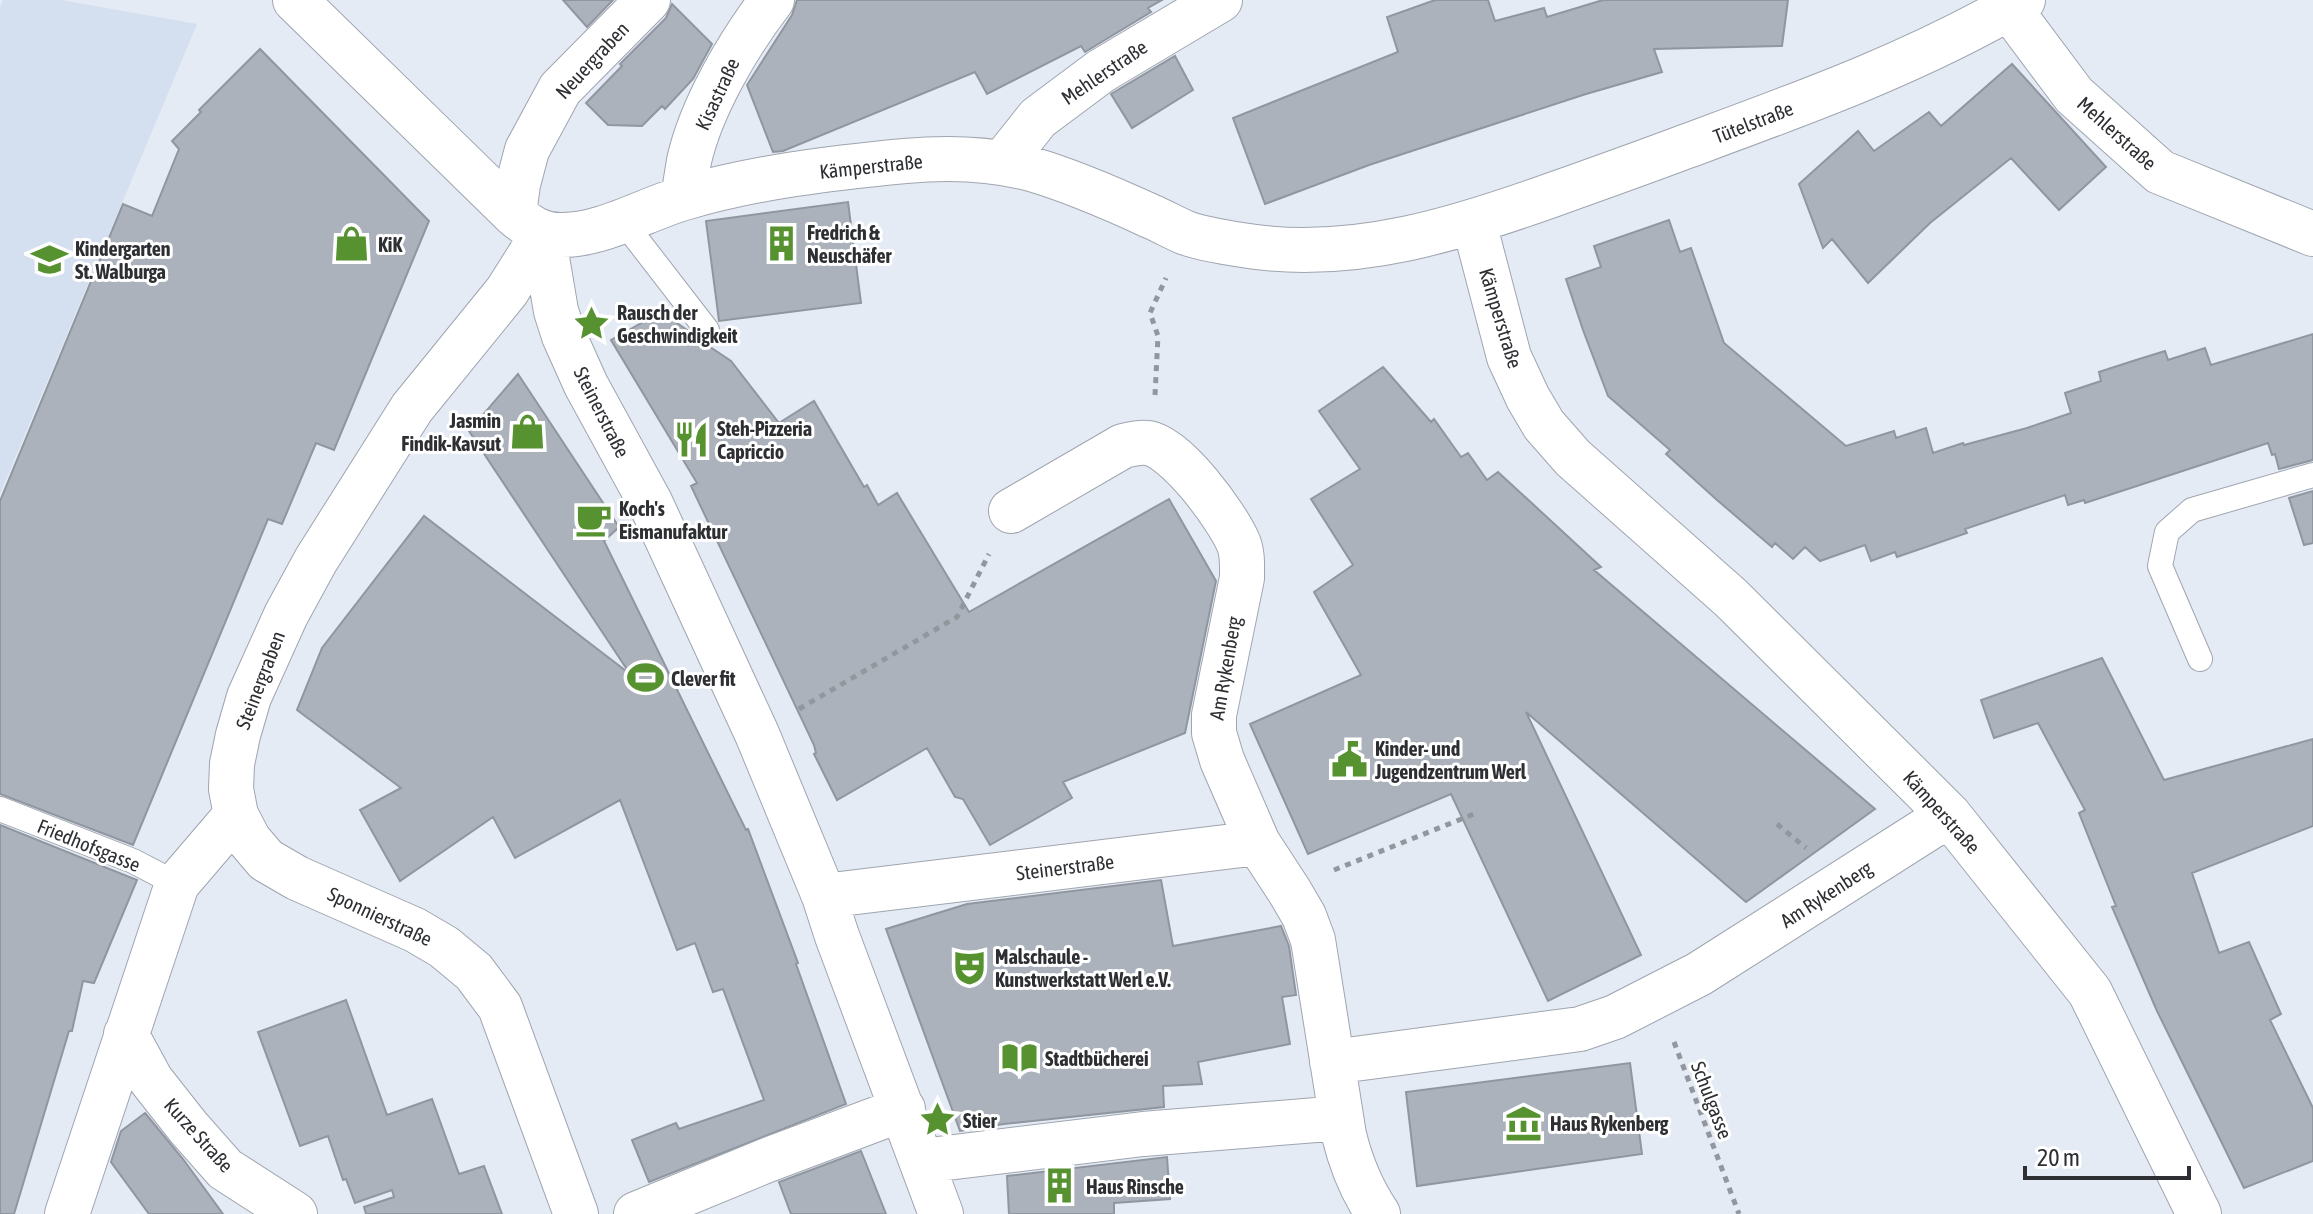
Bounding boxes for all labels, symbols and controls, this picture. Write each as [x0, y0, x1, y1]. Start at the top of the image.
street label: Neuergraben [551, 17, 633, 103]
street label: Mehlerstraße [1057, 35, 1151, 109]
street label: Kisastraße [690, 54, 744, 134]
street label: Mehlerstraße [2073, 92, 2161, 174]
street label: Tütelstraße [1710, 96, 1796, 148]
street label: Kämperstraße [818, 149, 924, 183]
place label: Fredrich & Neuschäfer [807, 221, 893, 267]
building icon: Fredrich & Neuschäfer [762, 224, 800, 262]
shop icon: KiK [333, 225, 371, 263]
place label: KiK [378, 233, 402, 256]
place label: Kindergarten St. Walburga [75, 237, 171, 283]
school or university icon: Kindergarten St. Walburga [30, 240, 68, 278]
street label: Kämperstraße [1475, 265, 1527, 371]
place label: Rausch der Geschwindigkeit [617, 301, 738, 347]
place icon: Rausch der Geschwindigkeit [572, 305, 610, 343]
street label: Steinerstraße [569, 363, 635, 461]
place label: Jasmin Findik-Kavsut [401, 409, 501, 455]
shop icon: Jasmin Findik-Kavsut [508, 413, 546, 451]
place label: Steh-Pizzeria Capriccio [717, 417, 812, 463]
restaurant icon: Steh-Pizzeria Capriccio [672, 420, 710, 458]
place label: Koch's Eismanufaktur [619, 497, 728, 543]
cafe icon: Koch's Eismanufaktur [574, 500, 612, 538]
street label: Am Rykenberg [1205, 614, 1245, 722]
street label: Steinergraben [231, 628, 289, 732]
sports icon: Clever fit [626, 659, 664, 697]
place label: Clever fit [671, 667, 736, 690]
place label: Kinder- und Jugendzentrum Werl [1374, 737, 1527, 783]
public building icon: Kinder- und Jugendzentrum Werl [1330, 740, 1368, 778]
street label: Kämperstraße [1899, 766, 1985, 858]
street label: Friedhofsgasse [34, 814, 144, 876]
street label: Steinerstraße [1015, 850, 1115, 884]
street label: Am Rykenberg [1776, 856, 1877, 932]
street label: Sponnierstraße [324, 882, 436, 950]
place label: Malschaule - Kunstwerkstatt Werl e.V. [995, 945, 1171, 991]
theatre icon: Malschaule - Kunstwerkstatt Werl e.V. [950, 948, 988, 986]
library icon: Stadtbücherei [1000, 1039, 1038, 1077]
place label: Stadtbücherei [1045, 1047, 1149, 1070]
street label: Schulgasse [1687, 1058, 1737, 1142]
street label: Kurze Straße [160, 1093, 238, 1177]
place icon: Stier [918, 1101, 956, 1139]
museum icon: Haus Rykenberg [1505, 1104, 1543, 1142]
place label: Stier [963, 1109, 998, 1132]
place label: Haus Rykenberg [1550, 1112, 1669, 1135]
scale bar [2025, 1130, 2189, 1180]
text: 20 m [2037, 1144, 2080, 1171]
building icon: Haus Rinsche [1041, 1167, 1079, 1205]
place label: Haus Rinsche [1086, 1175, 1184, 1198]

